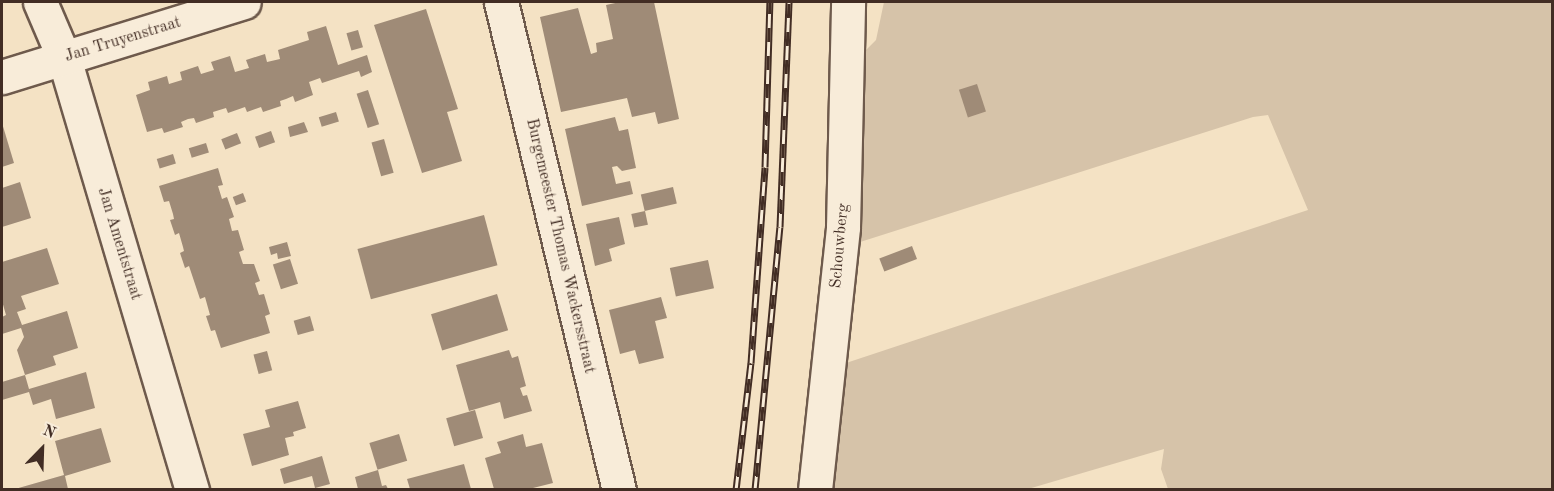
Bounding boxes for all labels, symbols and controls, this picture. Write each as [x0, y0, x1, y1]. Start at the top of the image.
street label: Jan Truyenstraat [63, 13, 183, 67]
street label: Burgemeester Thomas Wackersstraat [521, 117, 599, 375]
street label: Jan Amentstraat [93, 185, 145, 303]
street label: Schouwberg [827, 203, 853, 289]
north arrow [12, 419, 72, 479]
text: N [40, 423, 58, 442]

